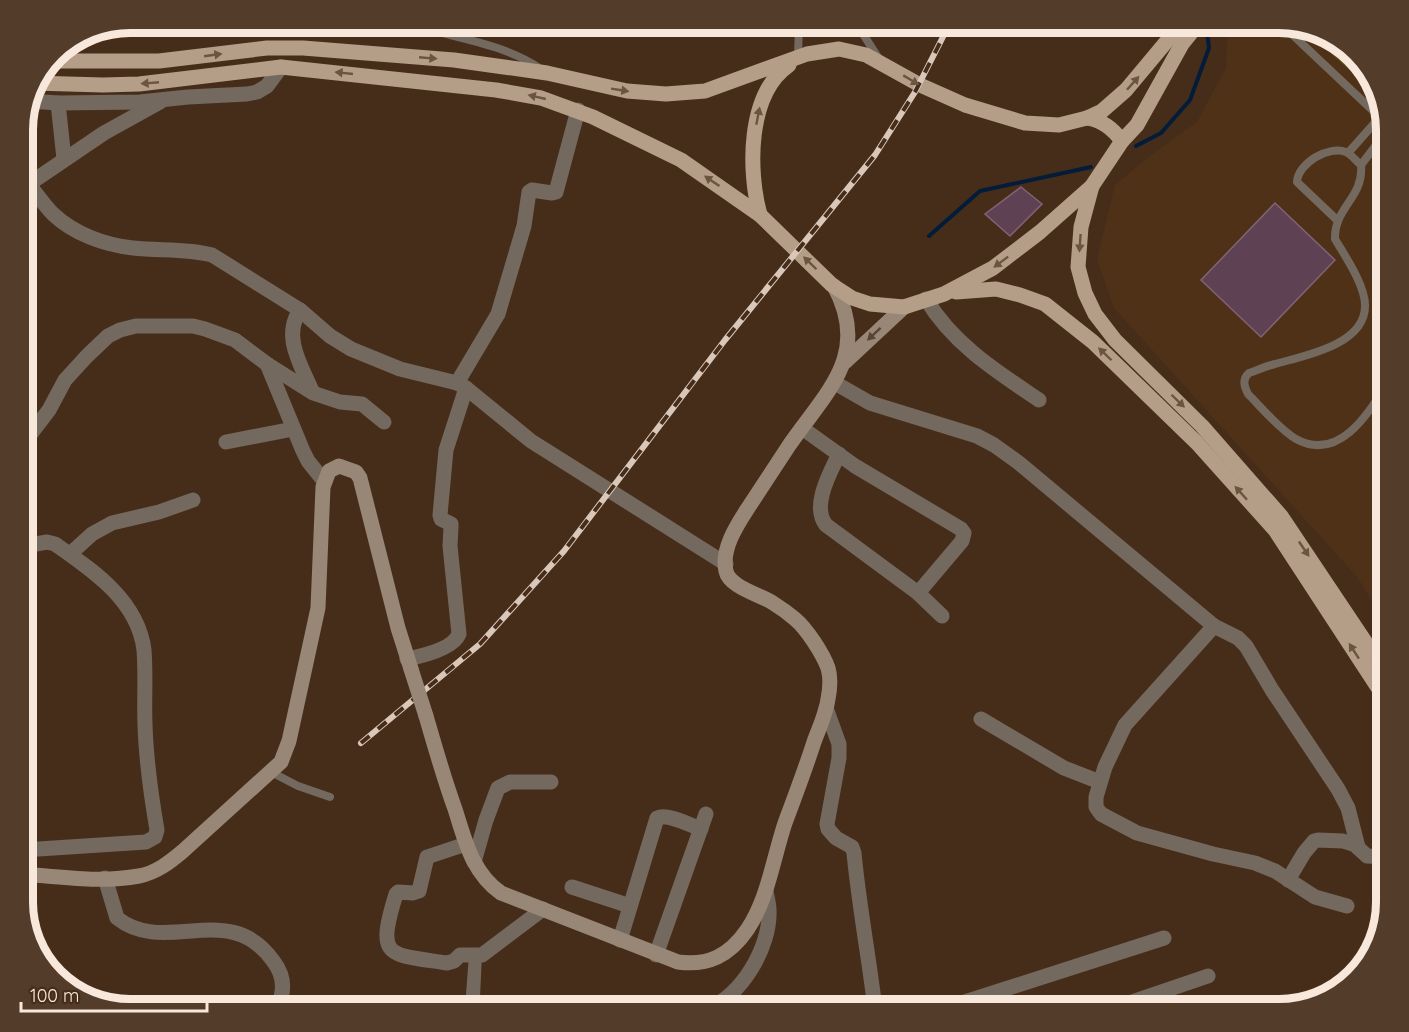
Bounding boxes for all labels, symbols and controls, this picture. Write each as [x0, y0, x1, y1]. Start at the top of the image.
one-way arrow [204, 51, 223, 60]
one-way arrow [419, 53, 438, 63]
one-way arrow [334, 68, 353, 78]
one-way arrow [903, 74, 919, 85]
one-way arrow [1126, 76, 1139, 91]
one-way arrow [141, 78, 160, 87]
one-way arrow [611, 86, 630, 95]
one-way arrow [528, 92, 546, 102]
one-way arrow [754, 106, 763, 125]
one-way arrow [704, 175, 721, 186]
one-way arrow [1075, 233, 1085, 252]
one-way arrow [994, 255, 1009, 267]
one-way arrow [803, 257, 817, 271]
one-way arrow [868, 327, 882, 341]
one-way arrow [1098, 347, 1112, 361]
one-way arrow [1170, 394, 1184, 408]
one-way arrow [1235, 486, 1248, 501]
one-way arrow [1298, 541, 1310, 557]
one-way arrow [1349, 643, 1360, 659]
scale bar [21, 975, 207, 1013]
text: 100 m [30, 984, 79, 1007]

